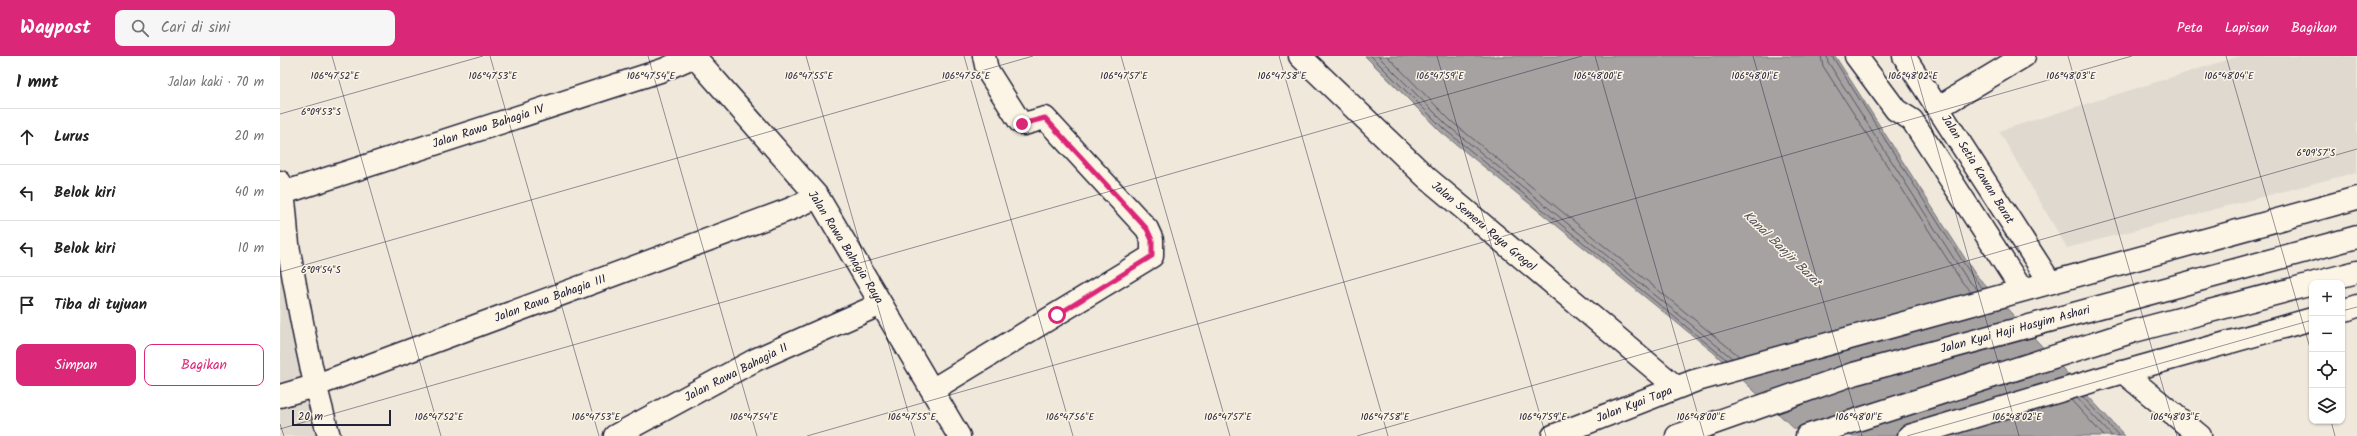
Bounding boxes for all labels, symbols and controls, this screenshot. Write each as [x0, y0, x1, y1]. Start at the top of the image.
search box [115, 10, 395, 46]
text: Waypost [20, 13, 91, 43]
text: Cari di sini [161, 16, 230, 40]
icon: search [129, 17, 151, 39]
text: Peta [2177, 17, 2203, 39]
text: Lapisan [2225, 17, 2269, 39]
text: Bagikan [2291, 17, 2337, 39]
text: 106°47'52"E [311, 68, 361, 84]
text: 106°47'53"E [469, 68, 519, 84]
text: 106°47'54"E [627, 68, 676, 84]
text: 106°47'55"E [785, 68, 834, 84]
text: 106°47'56"E [942, 68, 992, 84]
text: 106°47'57"E [1100, 68, 1149, 84]
text: 106°47'58"E [1257, 68, 1308, 84]
text: 106°47'59"E [1416, 68, 1465, 84]
text: 106°48'00"E [1573, 68, 1624, 84]
text: 106°48'01"E [1731, 68, 1780, 84]
text: 106°48'02"E [1888, 68, 1939, 84]
text: 106°48'03"E [2046, 68, 2097, 84]
text: 106°48'04"E [2204, 68, 2255, 84]
text: 1 mnt [16, 69, 59, 96]
text: Jalan kaki · 70 m [167, 72, 264, 93]
street label: Jalan Rawa Bahagia IV [430, 99, 548, 154]
text: 6°09'53"S [301, 104, 342, 120]
street label: Jalan Setia Kawan Barat [1936, 111, 2019, 228]
route end [1013, 115, 1031, 133]
text: Lurus [54, 125, 89, 149]
icon: ahead [16, 126, 38, 148]
text: 20 m [234, 126, 264, 147]
text: 6°09'57"S [2297, 145, 2336, 161]
street label: Jalan Semeru Raya Grogol [1427, 177, 1540, 276]
text: Belok kiri [54, 181, 115, 205]
icon: left [16, 182, 38, 204]
text: 40 m [235, 182, 264, 203]
street label: Jalan Rawa Bahagia Raya [803, 187, 888, 308]
water label: Kanal Banjir Barat [1738, 206, 1827, 294]
text: Belok kiri [54, 237, 115, 261]
icon: left [16, 238, 38, 260]
text: 10 m [238, 238, 264, 259]
text: 6°09'54"S [301, 262, 342, 278]
street label: Jalan Rawa Bahagia III [492, 269, 609, 328]
map controls [2309, 280, 2345, 424]
button: + [2309, 280, 2345, 316]
text: Tiba di tujuan [54, 293, 147, 317]
icon: arrive [16, 294, 38, 316]
street label: Jalan Kyai Haji Hasyim Ashari [1938, 300, 2093, 359]
route start [1048, 306, 1066, 324]
button: − [2309, 316, 2345, 352]
street label: Jalan Rawa Bahagia II [681, 338, 792, 407]
button: Simpan [16, 344, 136, 386]
button: Bagikan [144, 344, 264, 386]
button: locate [2309, 352, 2345, 388]
street label: Jalan Kyai Tapa [1593, 381, 1675, 428]
button: layers [2309, 388, 2345, 424]
scale bar [292, 408, 391, 427]
text: 20 m [298, 408, 323, 426]
text: 106°47'52"E [415, 409, 465, 425]
text: 106°47'53"E [572, 409, 622, 425]
text: 106°47'54"E [730, 409, 779, 425]
text: 106°47'55"E [888, 409, 937, 425]
text: 106°47'56"E [1046, 409, 1096, 425]
text: 106°47'57"E [1204, 409, 1253, 425]
text: 106°47'58"E [1360, 409, 1411, 425]
text: 106°47'59"E [1519, 409, 1568, 425]
text: 106°48'00"E [1676, 409, 1727, 425]
text: 106°48'01"E [1835, 409, 1884, 425]
text: 106°48'02"E [1992, 409, 2043, 425]
text: 106°48'03"E [2150, 409, 2201, 425]

